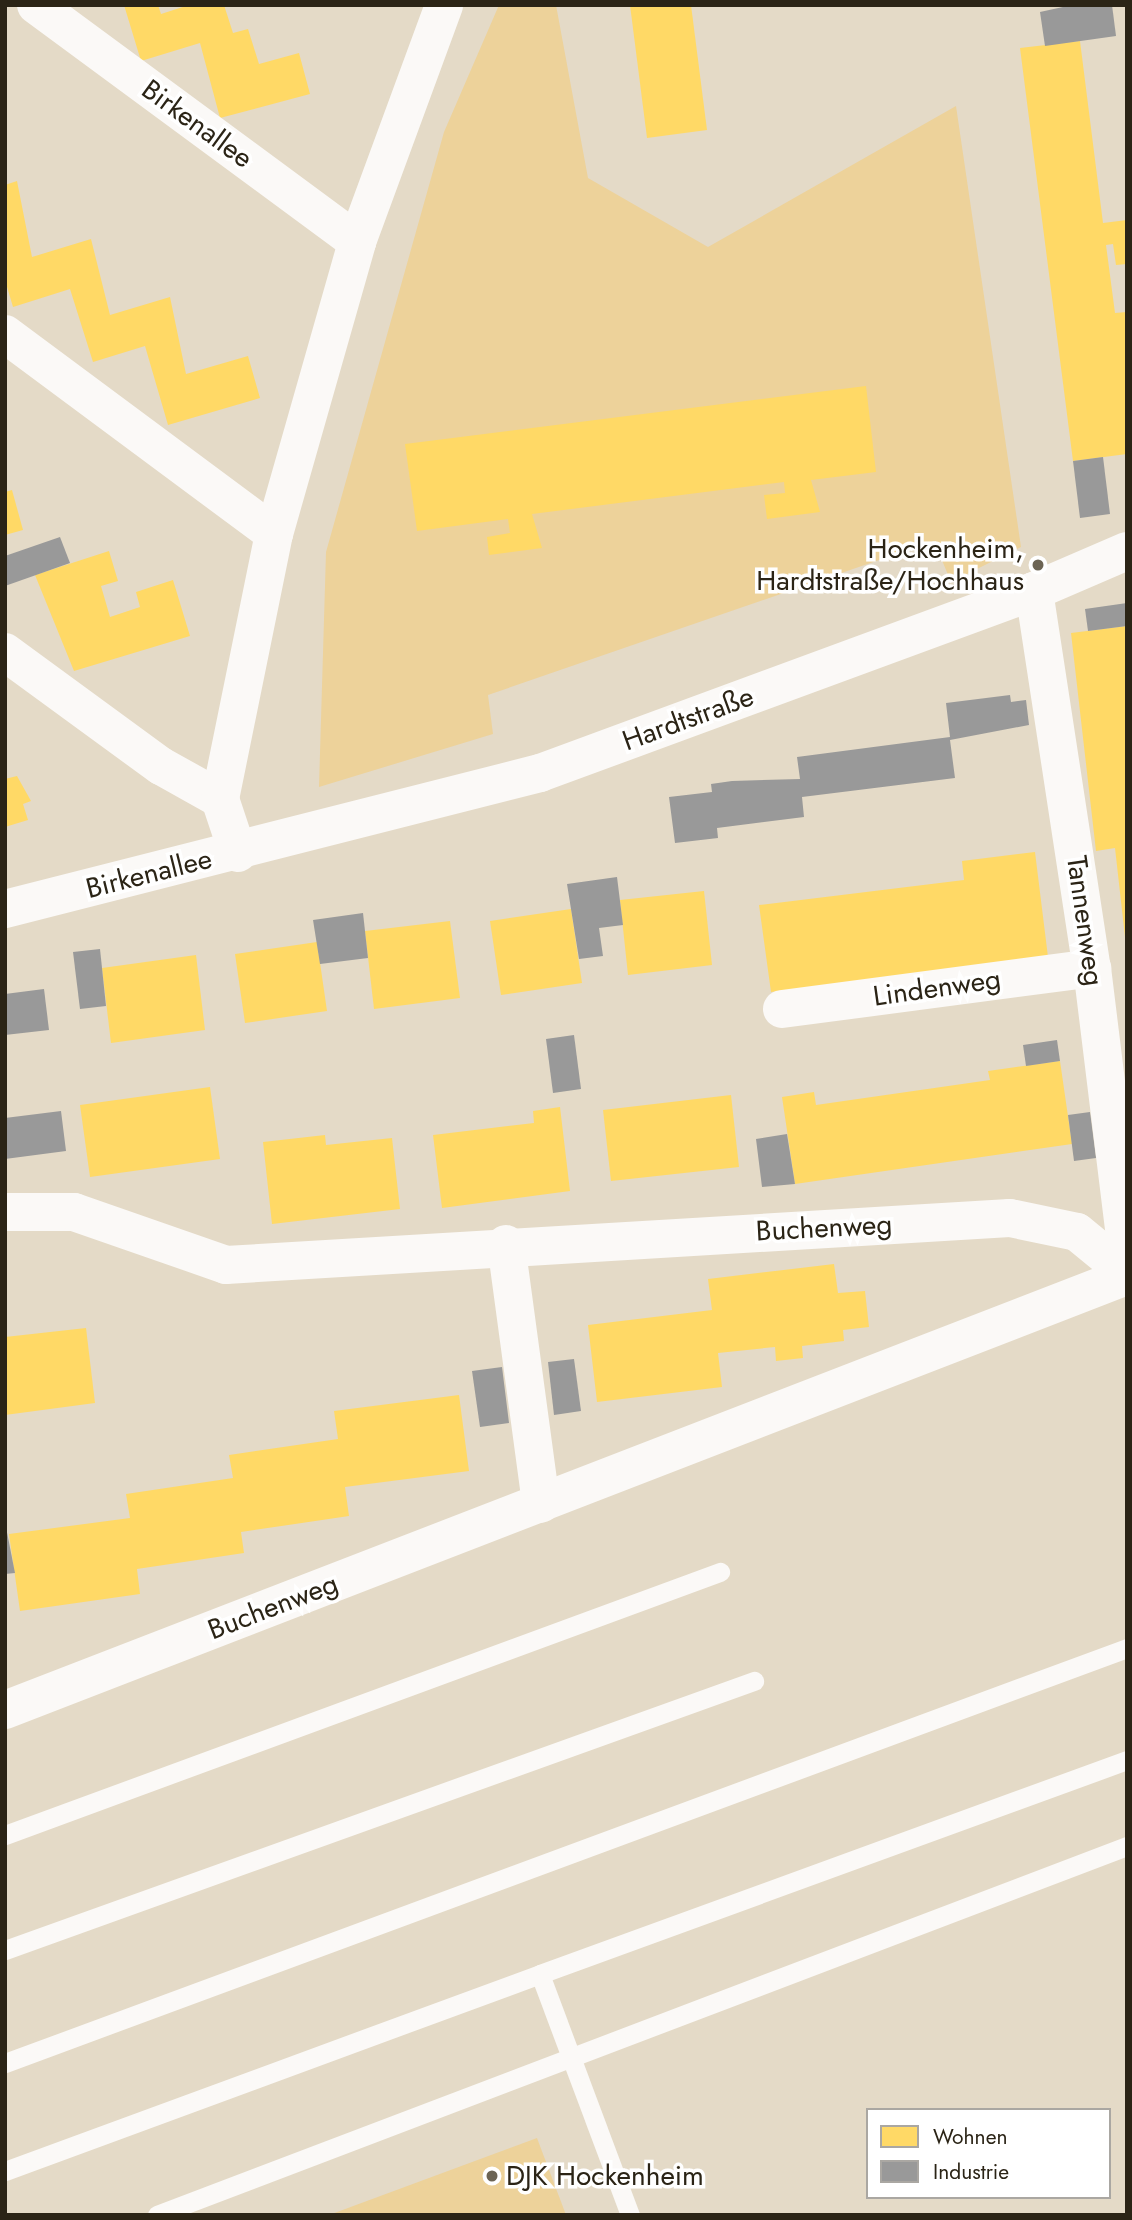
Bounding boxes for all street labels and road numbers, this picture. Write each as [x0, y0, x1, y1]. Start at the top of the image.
street label: Birkenallee [135, 73, 259, 175]
street label: Hardtstraße [618, 680, 758, 758]
street label: Birkenallee [82, 842, 216, 906]
street label: Tannenweg [1059, 854, 1111, 988]
street label: Lindenweg [871, 962, 1003, 1014]
street label: Buchenweg [755, 1208, 893, 1248]
street label: Buchenweg [203, 1567, 343, 1647]

